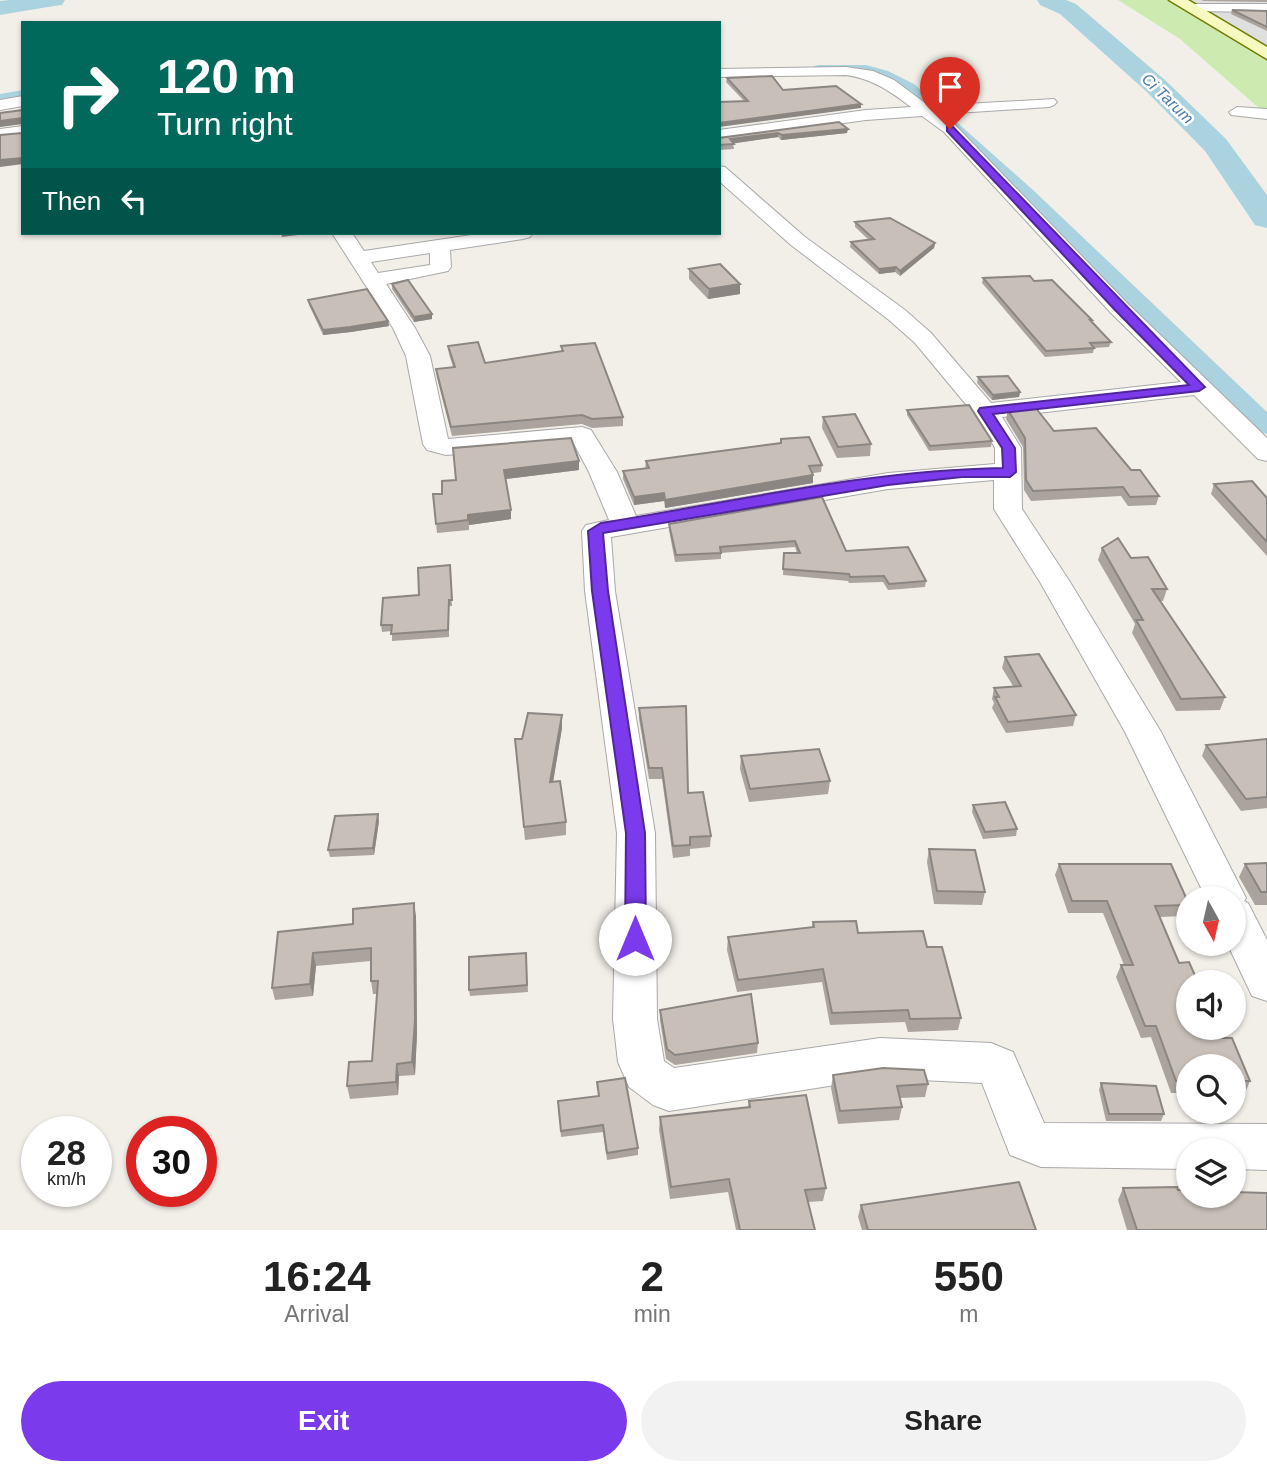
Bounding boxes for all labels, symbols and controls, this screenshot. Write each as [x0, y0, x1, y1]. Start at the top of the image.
icon: right [42, 49, 133, 140]
text: 120 m [157, 49, 296, 103]
pin [920, 57, 980, 129]
icon: arrive [931, 68, 969, 106]
water label: Ci Tarum [1139, 70, 1197, 127]
text: Turn right [157, 106, 293, 142]
icon: left [115, 182, 153, 220]
text: Then [42, 186, 101, 216]
north arrow [1176, 886, 1246, 956]
map controls [1176, 886, 1246, 1208]
position arrow [598, 902, 672, 976]
button: sound [1176, 970, 1246, 1040]
button: search [1176, 1054, 1246, 1124]
speed limit sign: 30 [126, 1116, 217, 1207]
text: 28 [47, 1133, 86, 1172]
button: layers [1176, 1138, 1246, 1208]
text: km/h [47, 1169, 86, 1189]
text: 16:24 [263, 1253, 371, 1300]
text: 2 [640, 1253, 664, 1300]
text: 550 [934, 1253, 1004, 1300]
text: Arrival [284, 1301, 349, 1327]
text: min [634, 1301, 671, 1327]
text: m [959, 1301, 978, 1327]
button: Exit [21, 1381, 627, 1461]
button: Share [641, 1381, 1246, 1461]

